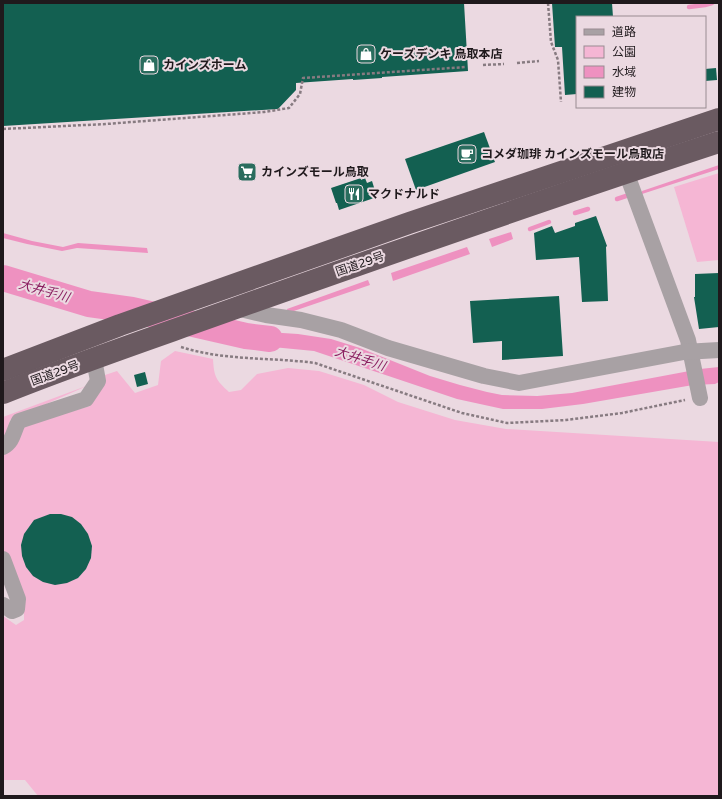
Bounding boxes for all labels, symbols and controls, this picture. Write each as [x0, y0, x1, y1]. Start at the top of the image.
legend [576, 16, 706, 108]
text: 道路 [612, 25, 636, 39]
shop icon: ケーズデンキ 鳥取本店 [355, 43, 377, 65]
text: 公園 [612, 45, 636, 59]
place label: ケーズデンキ 鳥取本店 [380, 47, 503, 61]
shop icon: カインズホーム [138, 54, 160, 76]
place label: カインズホーム [163, 58, 246, 72]
text: 水域 [612, 65, 636, 79]
text: 建物 [612, 85, 636, 99]
cafe icon: コメダ珈琲 カインズモール鳥取店 [456, 143, 478, 165]
place label: コメダ珈琲 カインズモール鳥取店 [481, 147, 664, 161]
supermarket icon: カインズモール鳥取 [236, 161, 258, 183]
place label: カインズモール鳥取 [261, 165, 369, 179]
restaurant icon: マクドナルド [343, 183, 365, 205]
place label: マクドナルド [368, 187, 440, 201]
street label: 国道29号 [334, 249, 386, 279]
water label: 大井手川 [17, 276, 73, 306]
water label: 大井手川 [333, 343, 389, 375]
street label: 国道29号 [29, 358, 81, 388]

